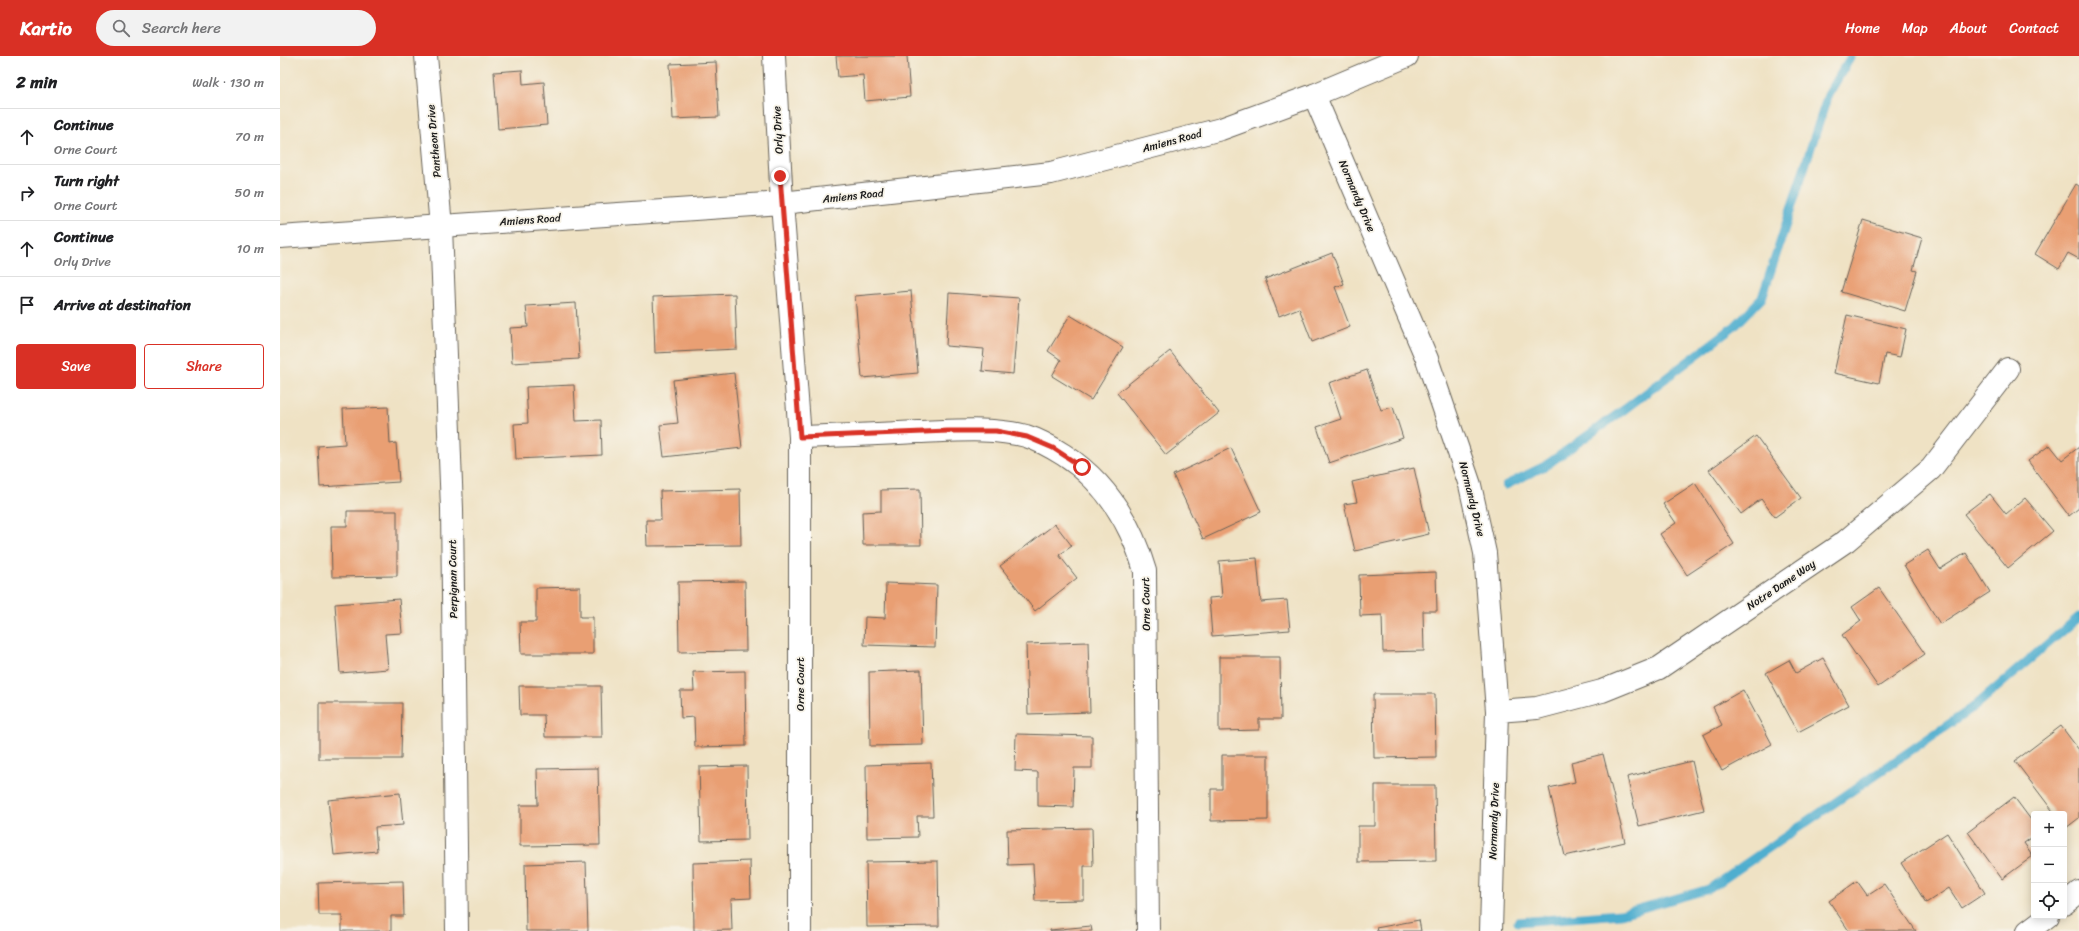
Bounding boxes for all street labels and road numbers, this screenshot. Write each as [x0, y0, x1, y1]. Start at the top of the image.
street label: Pantheon Drive [421, 103, 447, 178]
street label: Orly Drive [767, 105, 789, 155]
street label: Amiens Road [1139, 124, 1205, 158]
street label: Normandy Drive [1333, 157, 1381, 235]
street label: Amiens Road [821, 183, 886, 209]
street label: Amiens Road [498, 208, 562, 232]
street label: Normandy Drive [1453, 459, 1491, 539]
street label: Perpignan Court [443, 539, 463, 619]
street label: Notre Dame Way [1742, 555, 1820, 615]
street label: Orne Court [1136, 577, 1156, 631]
street label: Orne Court [791, 657, 810, 711]
street label: Normandy Drive [1483, 782, 1505, 860]

